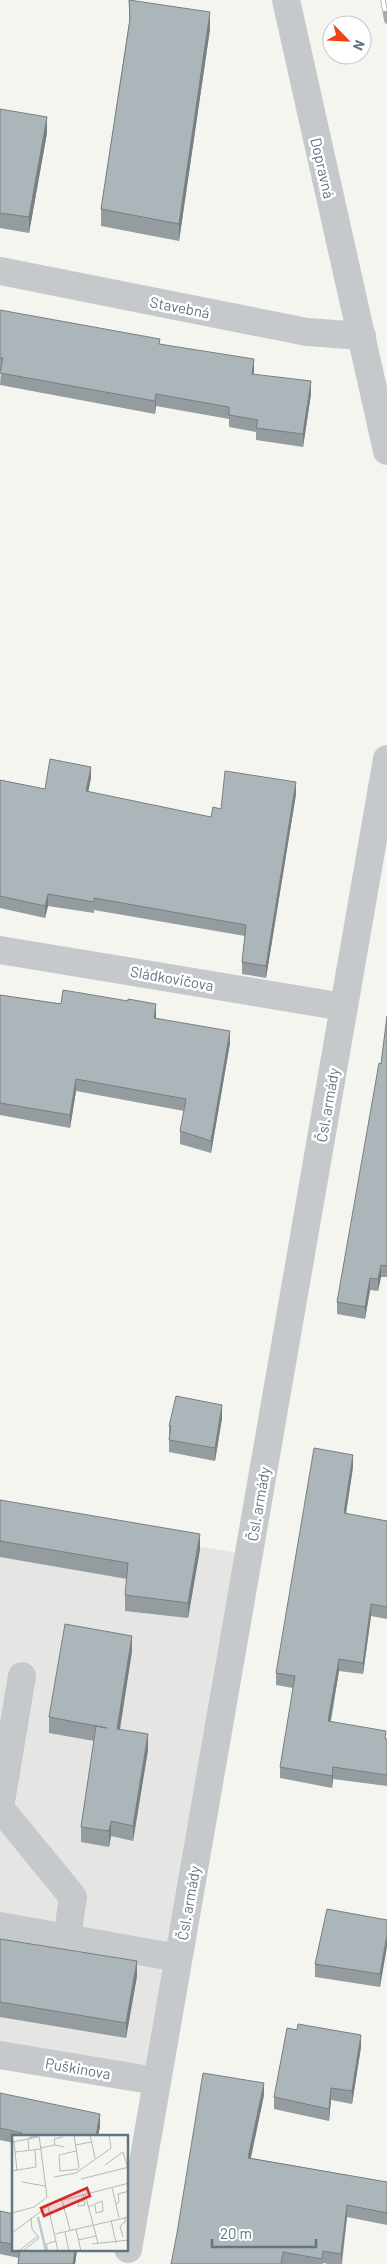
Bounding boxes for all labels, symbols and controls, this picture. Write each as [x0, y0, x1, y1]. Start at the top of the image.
north arrow [322, 15, 372, 65]
text: N [350, 38, 369, 53]
street label: Dopravná [307, 136, 339, 200]
street label: Stavebná [149, 292, 211, 322]
street label: Sládkovičova [129, 962, 215, 994]
street label: Čsl. armády [312, 1066, 342, 1144]
street label: Čsl. armády [243, 1465, 273, 1543]
street label: Čsl. armády [173, 1864, 203, 1942]
street label: Puškinova [44, 2053, 112, 2083]
inset map [12, 2135, 129, 2252]
scale bar [212, 2216, 316, 2248]
text: 20 m [220, 2224, 252, 2242]

